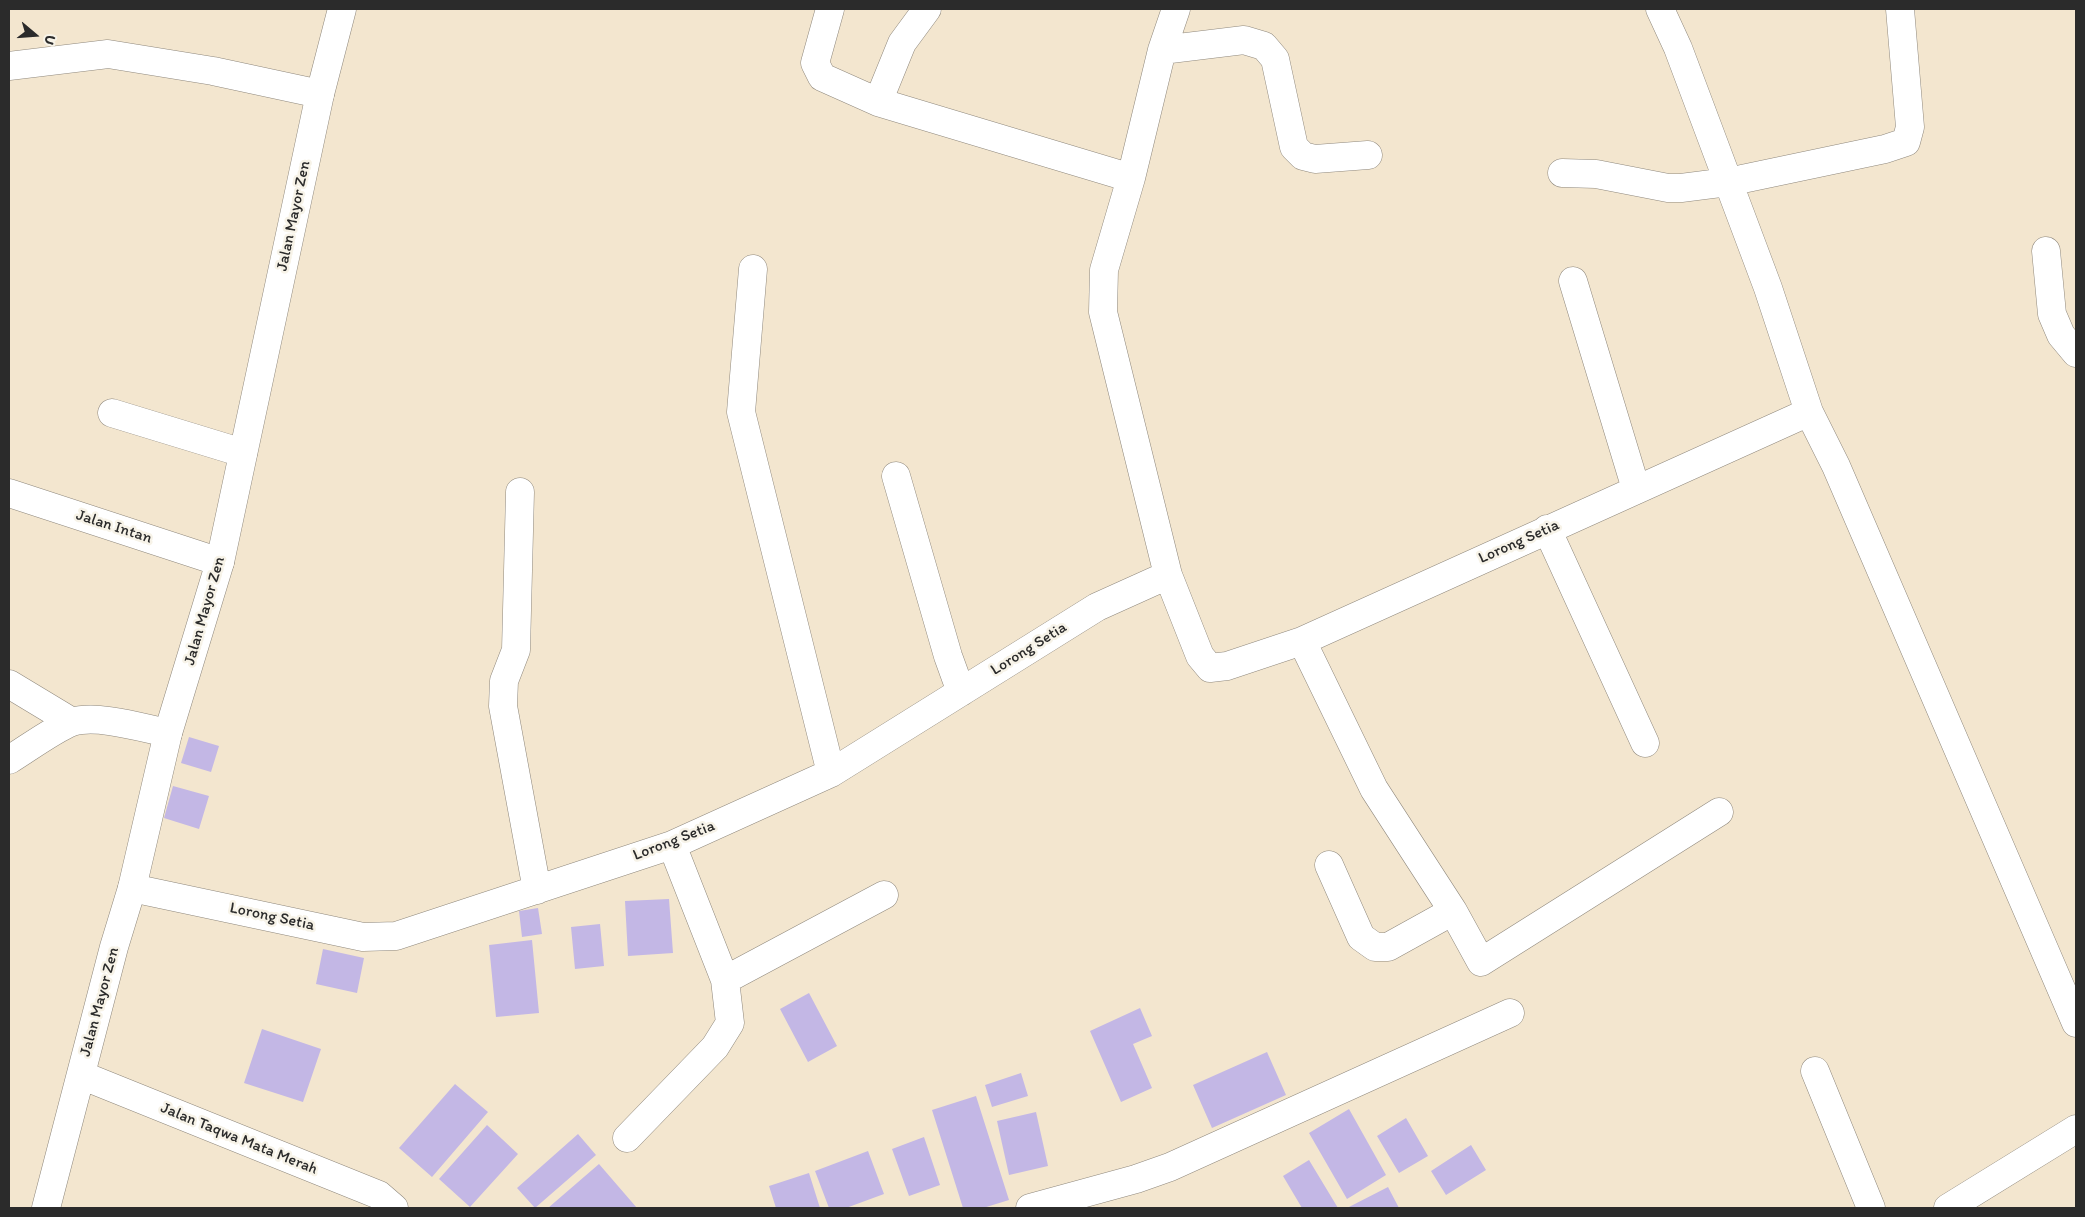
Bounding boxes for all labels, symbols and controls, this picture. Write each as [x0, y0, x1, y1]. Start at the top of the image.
north arrow [10, 10, 60, 60]
text: U [40, 33, 59, 47]
street label: Jalan Mayor Zen [273, 159, 315, 273]
street label: Jalan Intan [74, 506, 154, 548]
street label: Lorong Setia [1476, 516, 1562, 568]
street label: Jalan Mayor Zen [180, 554, 230, 668]
street label: Lorong Setia [987, 618, 1071, 680]
street label: Lorong Setia [630, 817, 718, 865]
street label: Lorong Setia [228, 899, 316, 935]
street label: Jalan Mayor Zen [76, 945, 124, 1059]
street label: Jalan Taqwa Mata Merah [158, 1099, 320, 1179]

